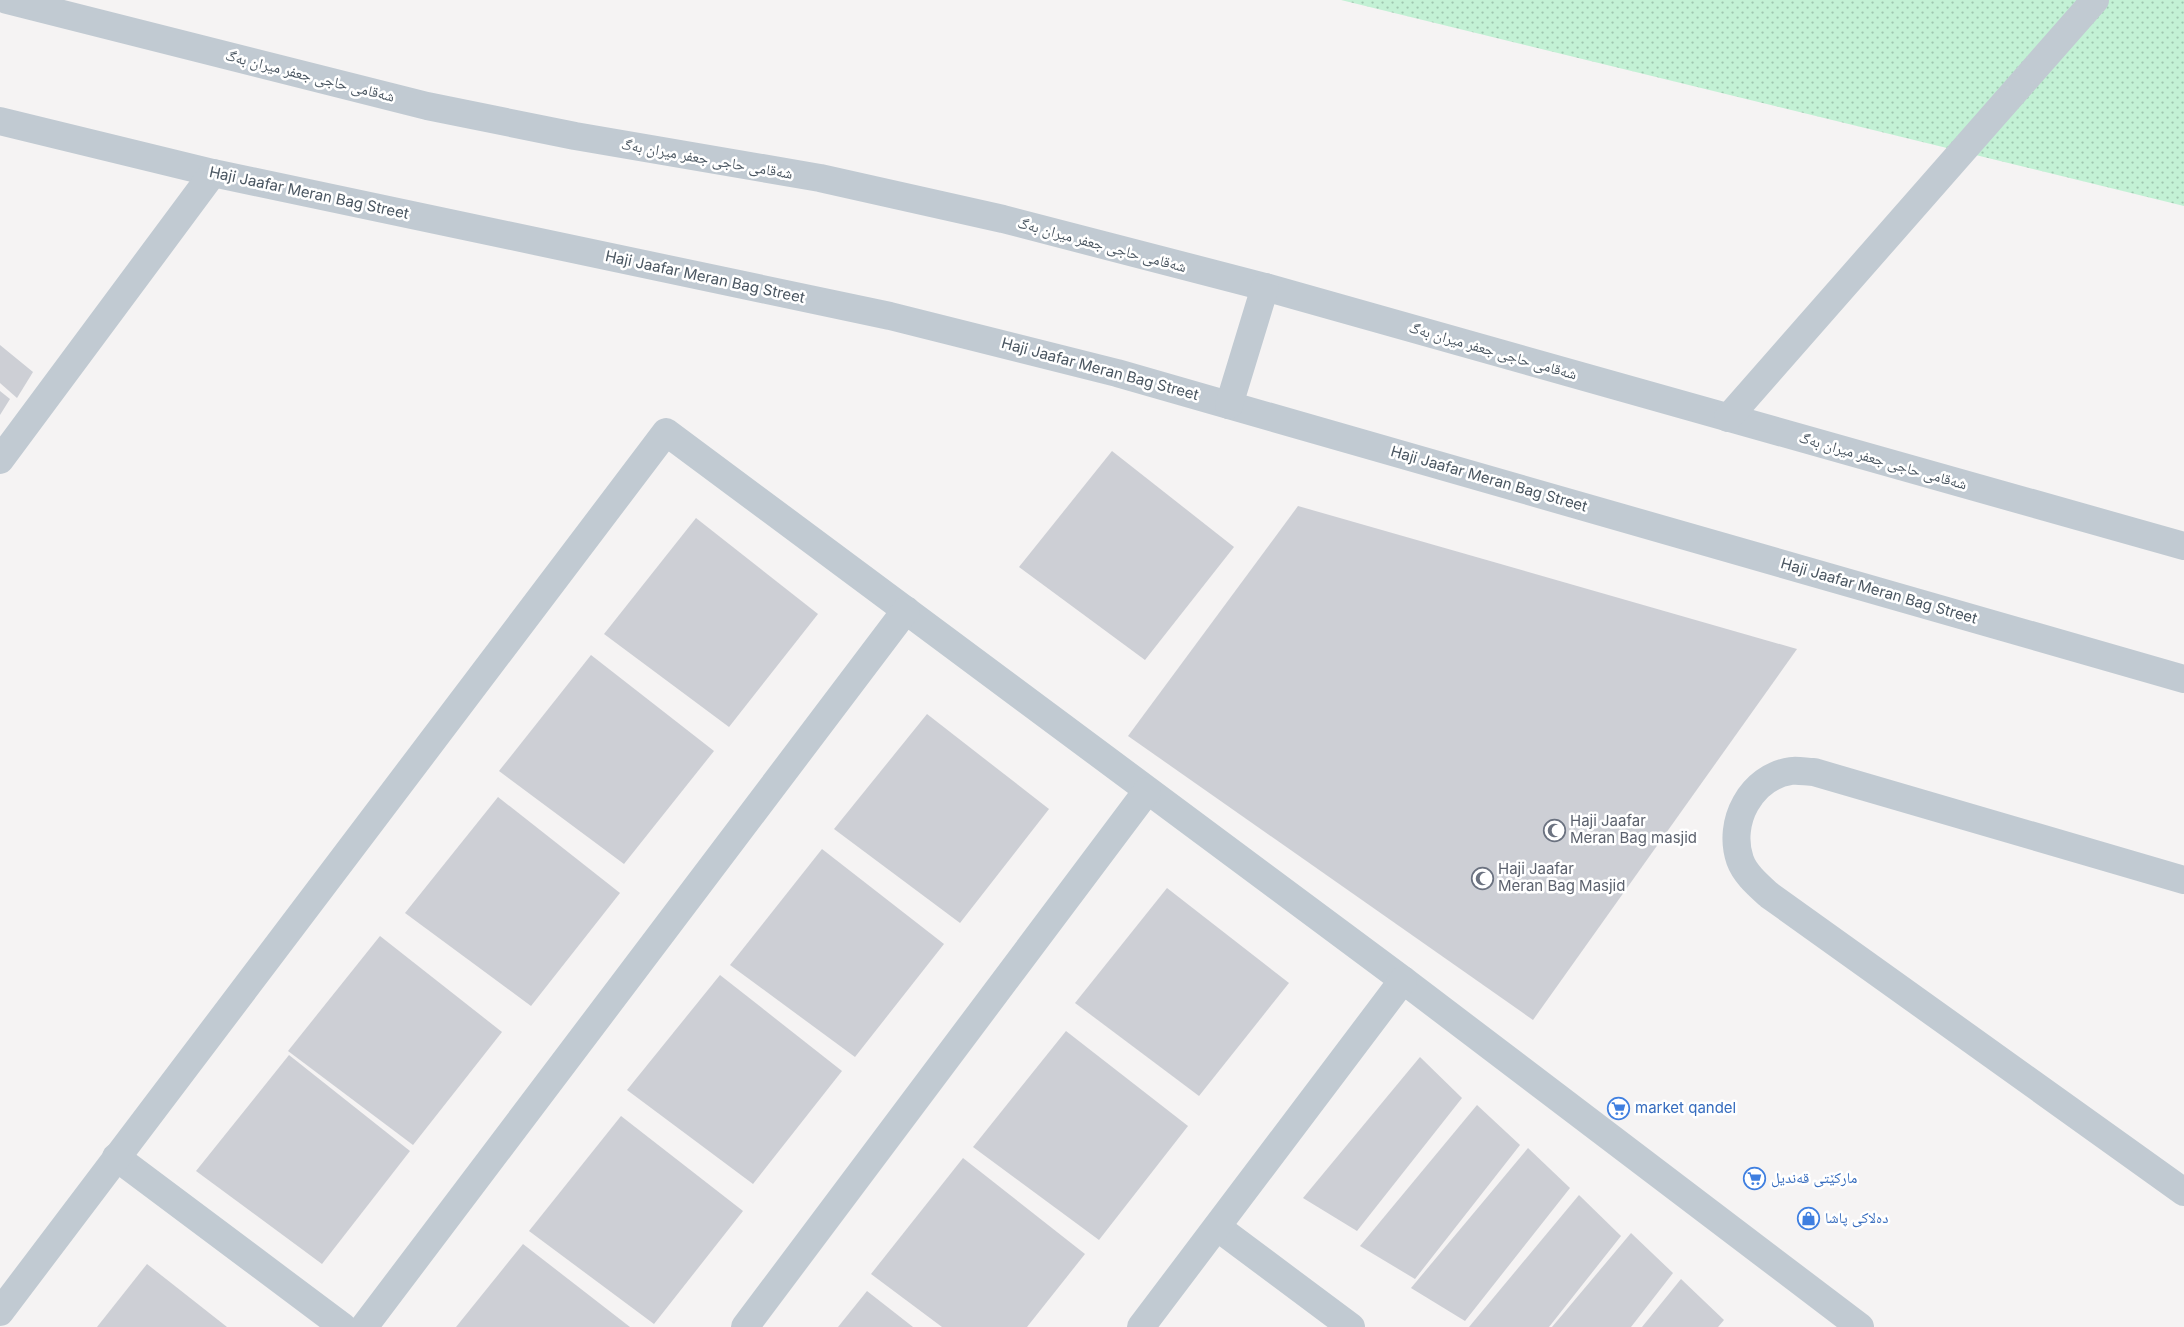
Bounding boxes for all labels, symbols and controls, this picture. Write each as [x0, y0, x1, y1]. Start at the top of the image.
street label: شەقامی حاجی جعفر میران بەگ [223, 45, 397, 107]
street label: شەقامی حاجی جعفر میران بەگ [620, 134, 795, 184]
street label: Haji Jaafar Meran Bag Street [208, 162, 411, 223]
street label: شەقامی حاجی جعفر میران بەگ [1015, 213, 1189, 277]
street label: Haji Jaafar Meran Bag Street [604, 246, 807, 307]
street label: شەقامی حاجی جعفر میران بەگ [1407, 317, 1579, 385]
street label: Haji Jaafar Meran Bag Street [999, 333, 1201, 404]
street label: شەقامی حاجی جعفر میران بەگ [1797, 427, 1969, 495]
street label: Haji Jaafar Meran Bag Street [1389, 441, 1590, 516]
street label: Haji Jaafar Meran Bag Street [1779, 553, 1980, 628]
place label: Haji Jaafar Meran Bag masjid [1570, 811, 1697, 847]
mosque icon: Haji Jaafar Meran Bag masjid [1542, 818, 1566, 842]
place label: Haji Jaafar Meran Bag Masjid [1498, 859, 1625, 895]
mosque icon: Haji Jaafar Meran Bag Masjid [1470, 866, 1494, 890]
supermarket icon: market qandel [1607, 1096, 1631, 1120]
place label: market qandel [1635, 1098, 1736, 1117]
supermarket icon: مارکێتی قەندیل [1743, 1166, 1767, 1190]
place label: مارکێتی قەندیل [1771, 1168, 1857, 1188]
shop icon: دەلاکی پاشا [1797, 1206, 1821, 1230]
place label: دەلاکی پاشا [1825, 1208, 1888, 1228]

